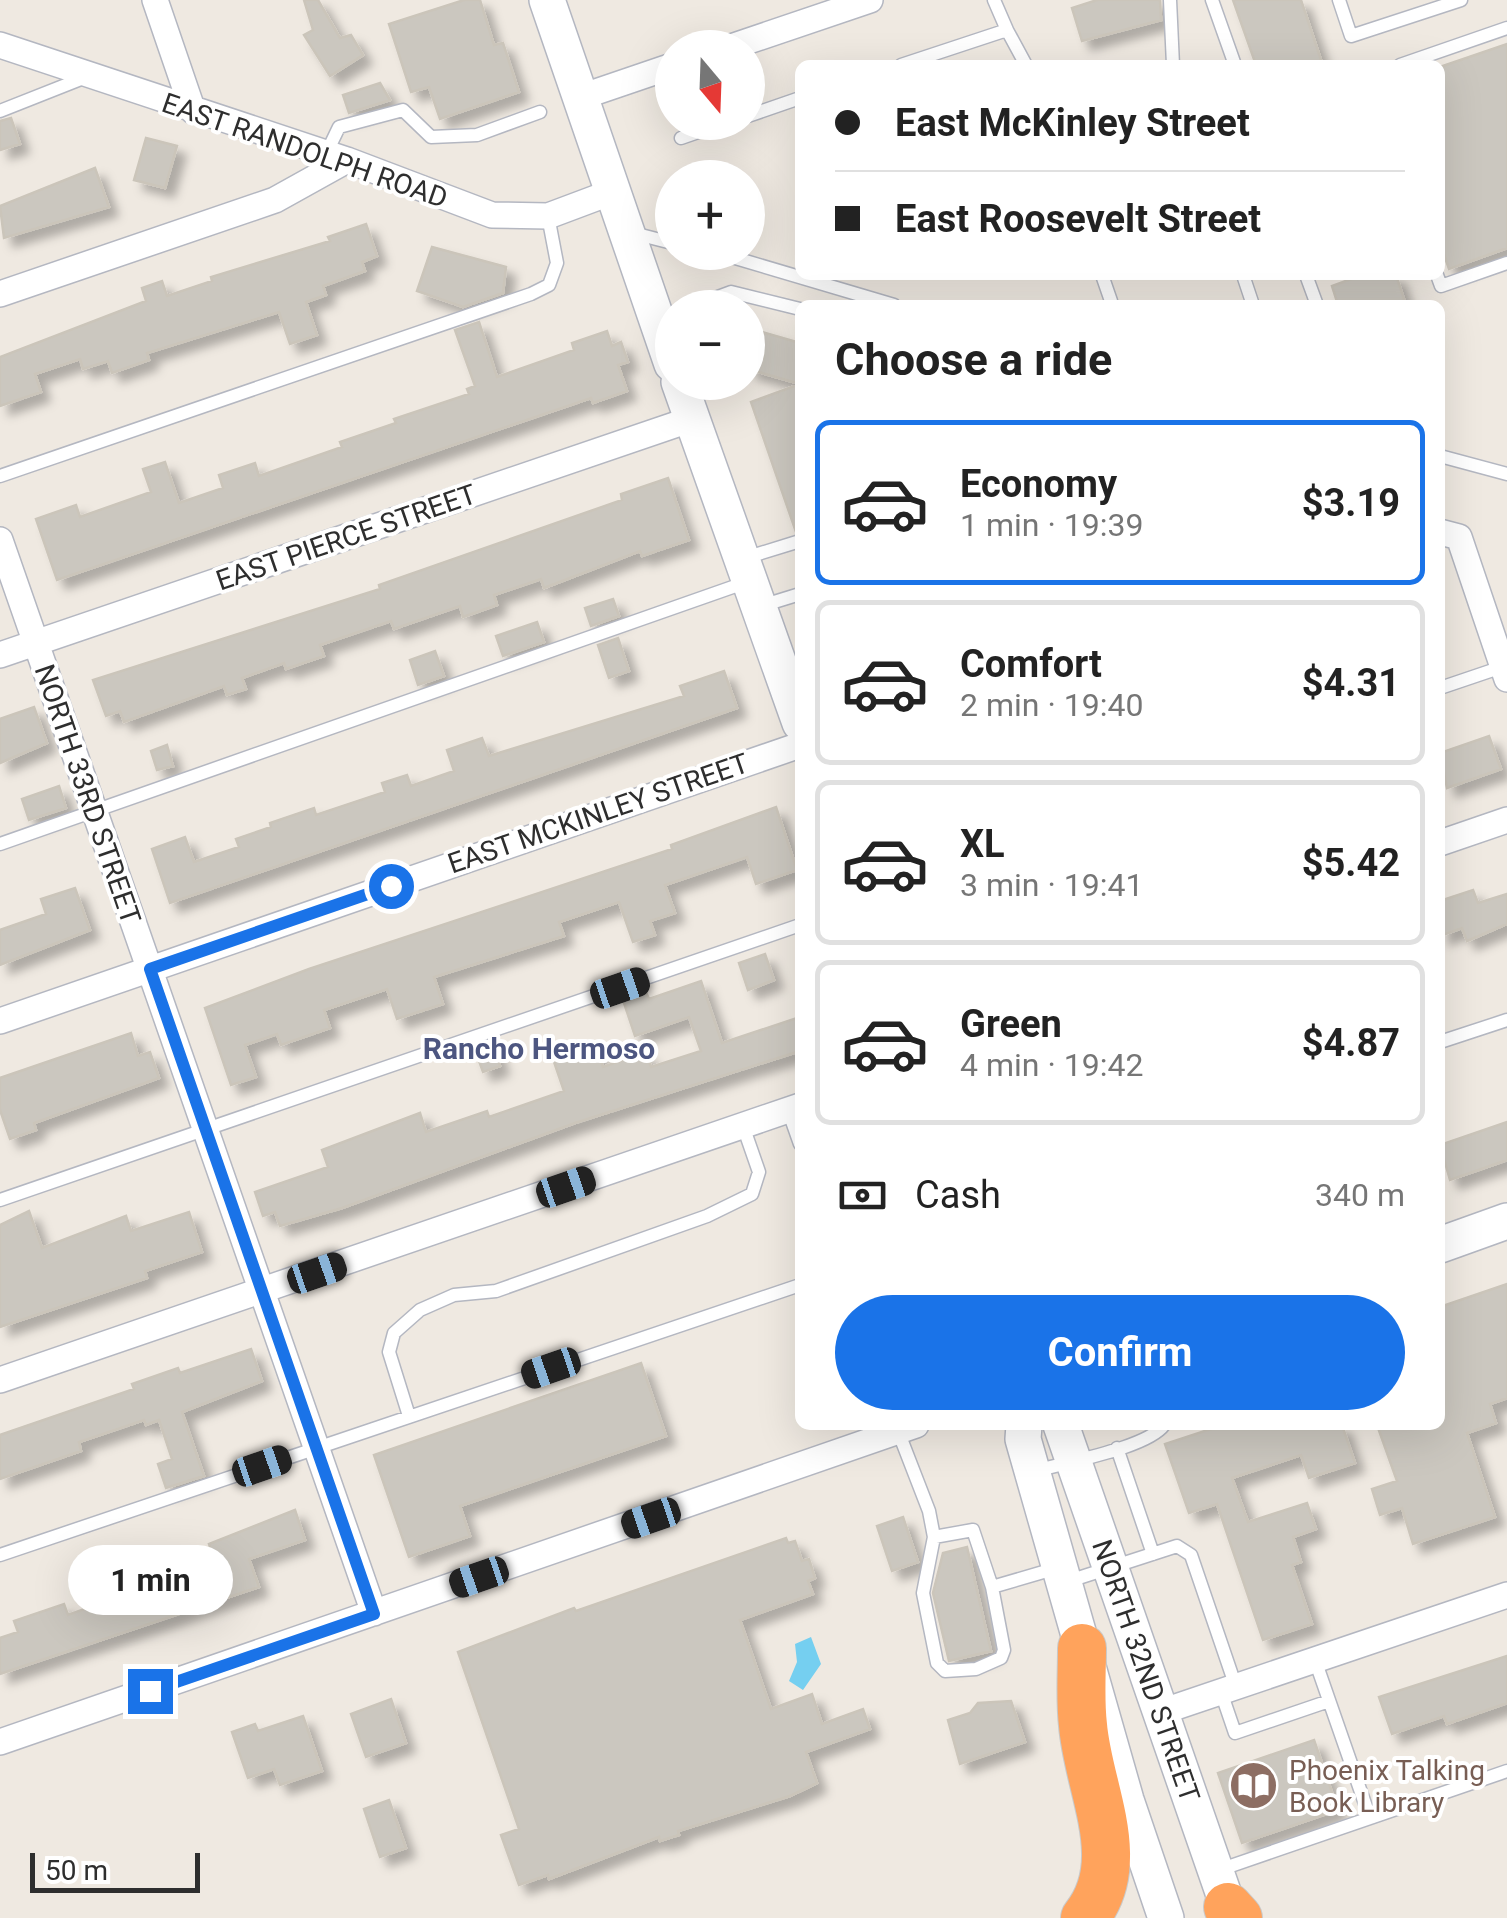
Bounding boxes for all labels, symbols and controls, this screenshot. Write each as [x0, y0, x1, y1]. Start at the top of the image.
north arrow [655, 30, 765, 140]
map controls [655, 30, 765, 400]
street label: EAST RANDOLPH ROAD [158, 86, 452, 215]
text: East McKinley Street [895, 101, 1250, 145]
button: + [655, 160, 765, 270]
text: East Roosevelt Street [895, 197, 1261, 241]
button: − [655, 290, 765, 400]
text: Choose a ride [835, 333, 1112, 386]
icon: car [840, 458, 930, 548]
text: Economy [960, 462, 1117, 506]
street label: EAST PIERCE STREET [212, 477, 481, 597]
text: $3.19 [1302, 481, 1400, 525]
text: 1 min · 19:39 [960, 506, 1143, 544]
icon: car [840, 638, 930, 728]
text: Comfort [960, 642, 1102, 686]
street label: NORTH 33RD STREET [28, 660, 148, 929]
text: $4.31 [1302, 661, 1400, 705]
text: 2 min · 19:40 [960, 686, 1143, 724]
street label: EAST MCKINLEY STREET [443, 746, 753, 880]
icon: car [840, 818, 930, 908]
text: XL [960, 822, 1005, 866]
text: $5.42 [1302, 841, 1400, 885]
route start [369, 864, 414, 909]
text: 3 min · 19:41 [960, 866, 1143, 904]
car [587, 964, 653, 1012]
icon: car [840, 998, 930, 1088]
text: Green [960, 1002, 1062, 1046]
text: $4.87 [1302, 1021, 1400, 1065]
district label: Rancho Hermoso [423, 1031, 655, 1066]
text: 4 min · 19:42 [960, 1046, 1143, 1084]
car [533, 1163, 599, 1211]
icon: cash [835, 1168, 890, 1223]
text: Cash [915, 1173, 1001, 1217]
text: 340 m [1315, 1176, 1405, 1214]
car [284, 1249, 350, 1297]
button: Confirm [835, 1295, 1405, 1410]
car [518, 1344, 584, 1392]
car [229, 1442, 295, 1490]
car [618, 1494, 684, 1542]
street label: NORTH 32ND STREET [1085, 1535, 1207, 1807]
callout: 1 min [68, 1546, 232, 1616]
car [446, 1553, 512, 1601]
text: 1 min [110, 1561, 191, 1599]
route end [128, 1669, 173, 1714]
place label: Phoenix Talking Book Library [1289, 1754, 1485, 1819]
library icon: Phoenix Talking Book Library [1228, 1760, 1280, 1812]
scale bar [30, 1848, 200, 1892]
text: 50 m [45, 1854, 108, 1887]

